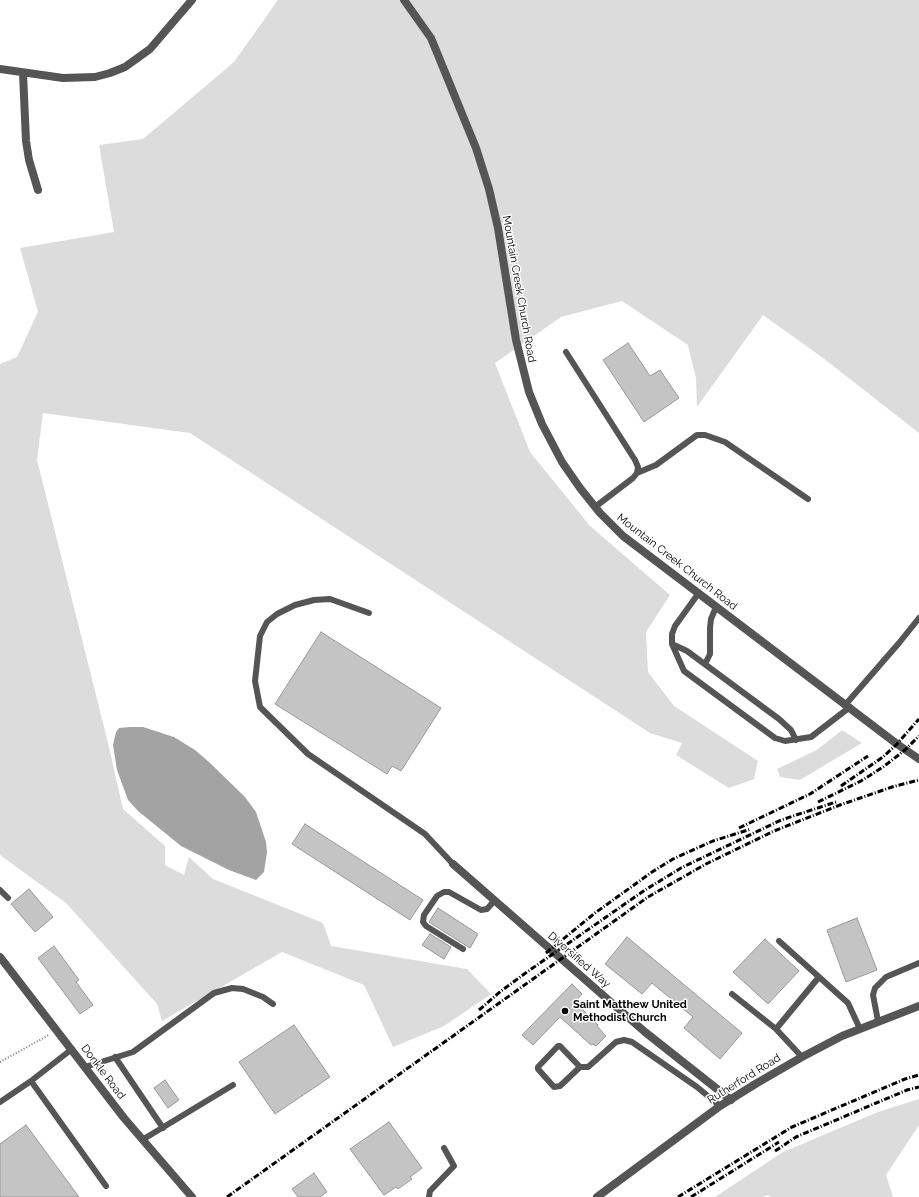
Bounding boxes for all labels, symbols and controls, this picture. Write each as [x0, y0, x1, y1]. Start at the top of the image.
street label: Mountain Creek Church Road [500, 215, 538, 363]
street label: Mountain Creek Church Road [614, 511, 740, 613]
street label: Diversified Way [545, 929, 613, 991]
place label: Saint Matthew United Methodist Church [573, 998, 687, 1024]
marker: Saint Matthew United Methodist Church [560, 1006, 570, 1016]
street label: Donkle Road [78, 1042, 128, 1102]
street label: Rutherford Road [705, 1051, 783, 1107]

